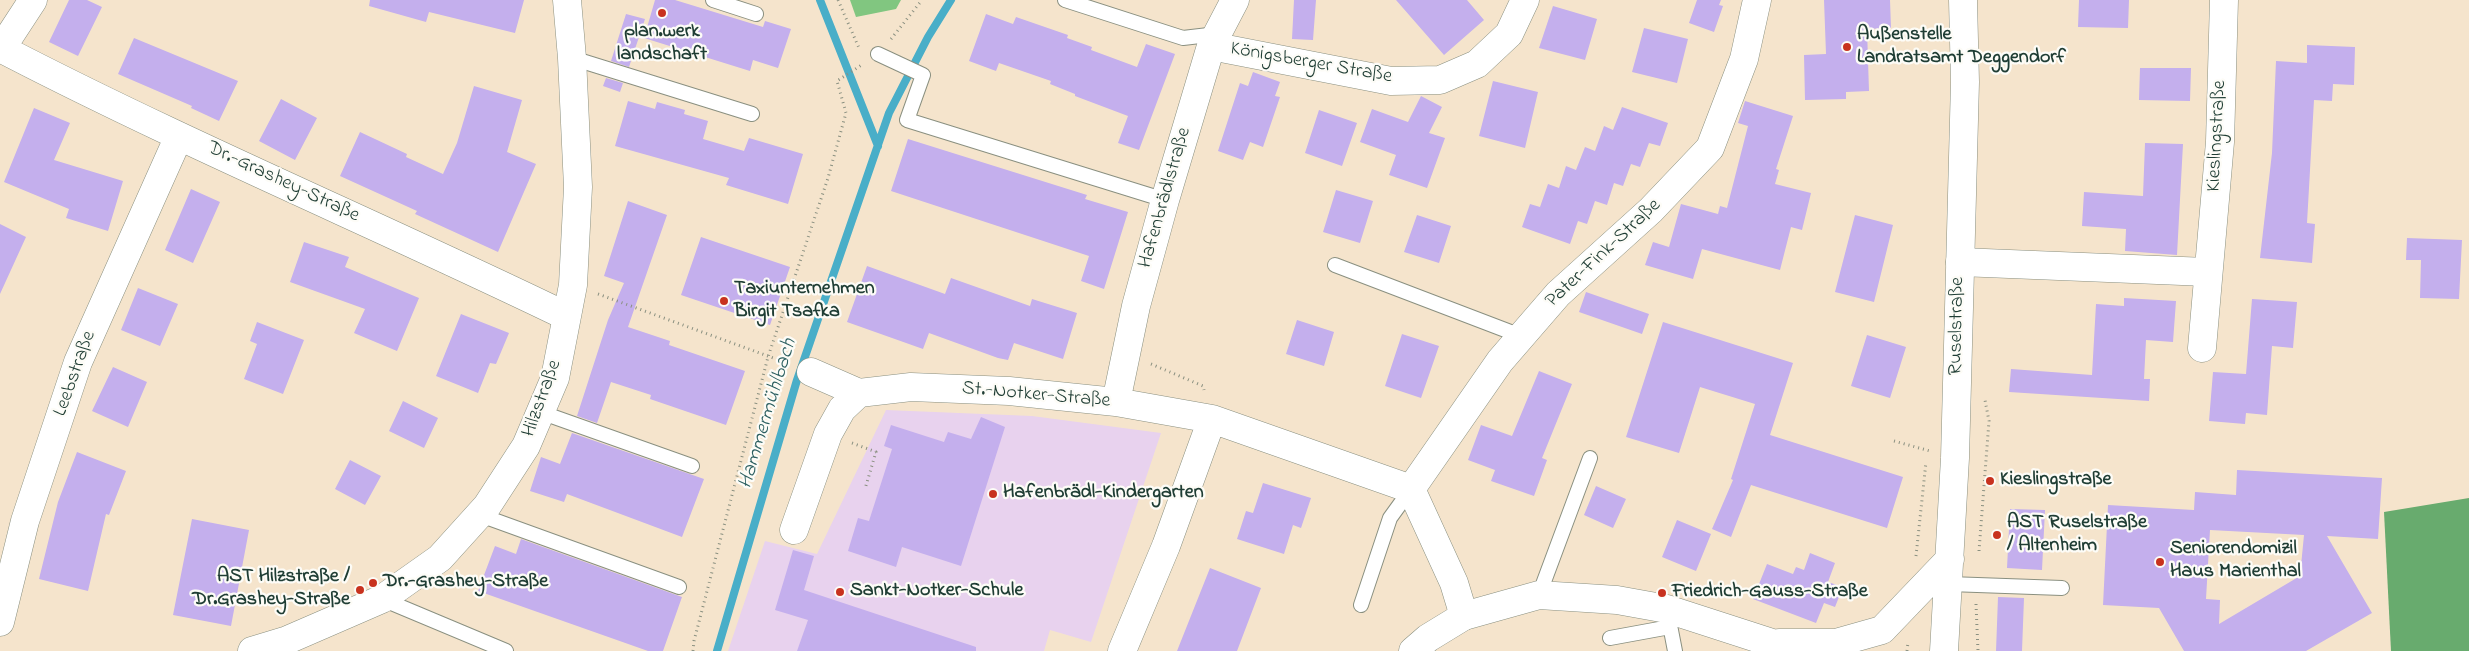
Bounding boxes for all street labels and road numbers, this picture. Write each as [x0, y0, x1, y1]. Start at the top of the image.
street label: Königsberger Straße [1228, 38, 1394, 90]
street label: Kieslingstraße [2203, 80, 2233, 192]
street label: Hafenbrädlstraße [1134, 125, 1198, 271]
street label: Dr.-Grashey-Straße [203, 137, 363, 229]
street label: Pater-Fink-Straße [1541, 194, 1667, 314]
street label: Ruselstraße [1945, 277, 1971, 375]
street label: Leebstraße [49, 328, 103, 420]
street label: Hilzstraße [518, 357, 568, 441]
street label: St.-Notker-Straße [961, 378, 1111, 414]

